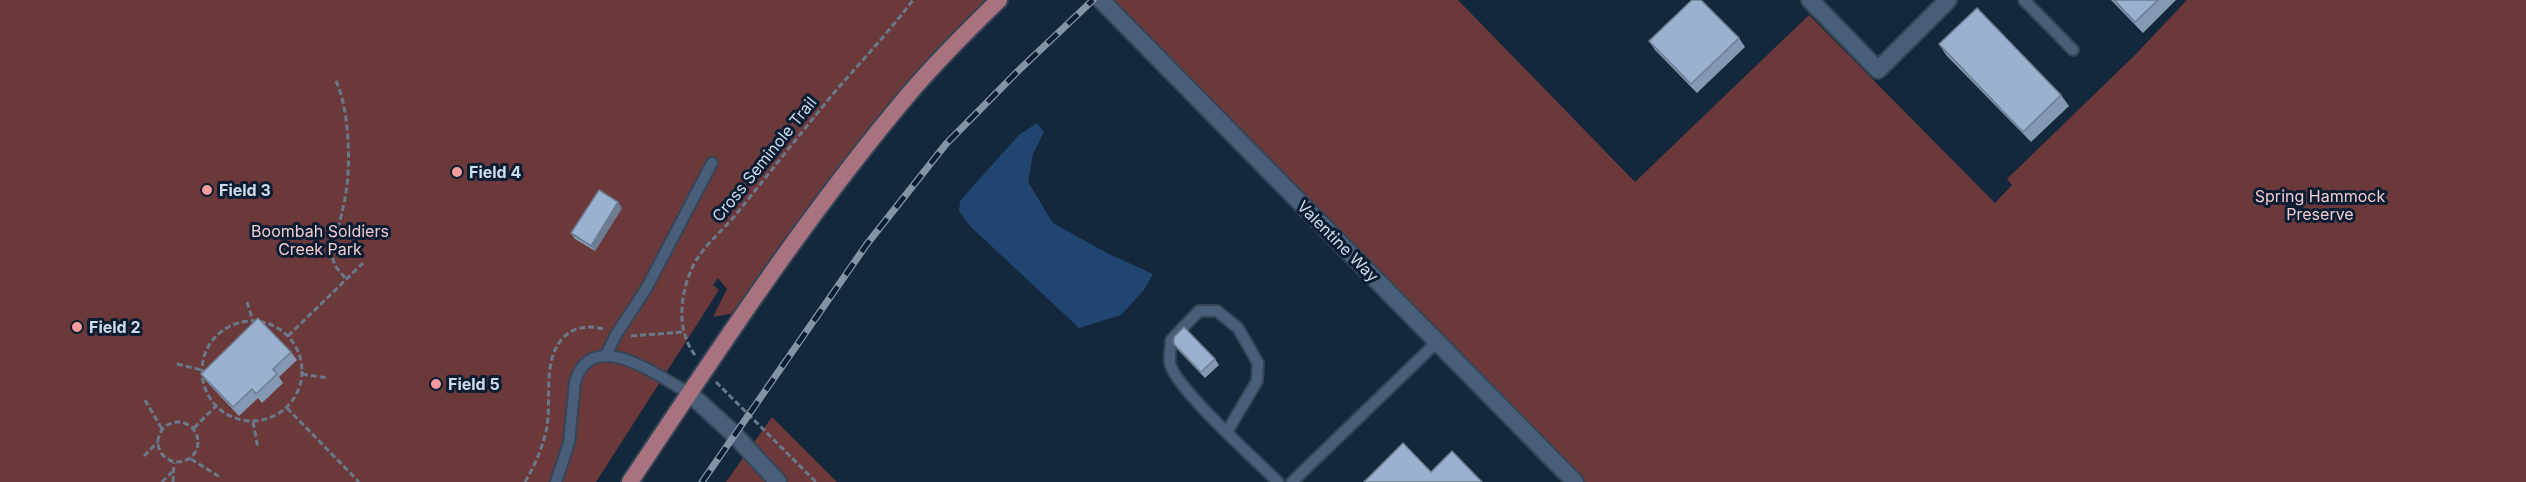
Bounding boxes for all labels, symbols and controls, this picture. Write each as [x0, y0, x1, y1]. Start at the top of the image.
street label: Cross Seminole Trail [708, 93, 820, 225]
place label: Field 4 [469, 162, 521, 182]
marker: Field 4 [450, 165, 464, 179]
place label: Field 3 [219, 180, 271, 200]
marker: Field 3 [200, 183, 214, 197]
park label: Spring Hammock Preserve [2255, 186, 2385, 224]
street label: Valentine Way [1293, 196, 1383, 286]
park label: Boombah Soldiers Creek Park [251, 221, 389, 259]
place label: Field 2 [89, 317, 141, 337]
marker: Field 2 [70, 320, 84, 334]
place label: Field 5 [448, 374, 500, 394]
marker: Field 5 [429, 377, 443, 391]

